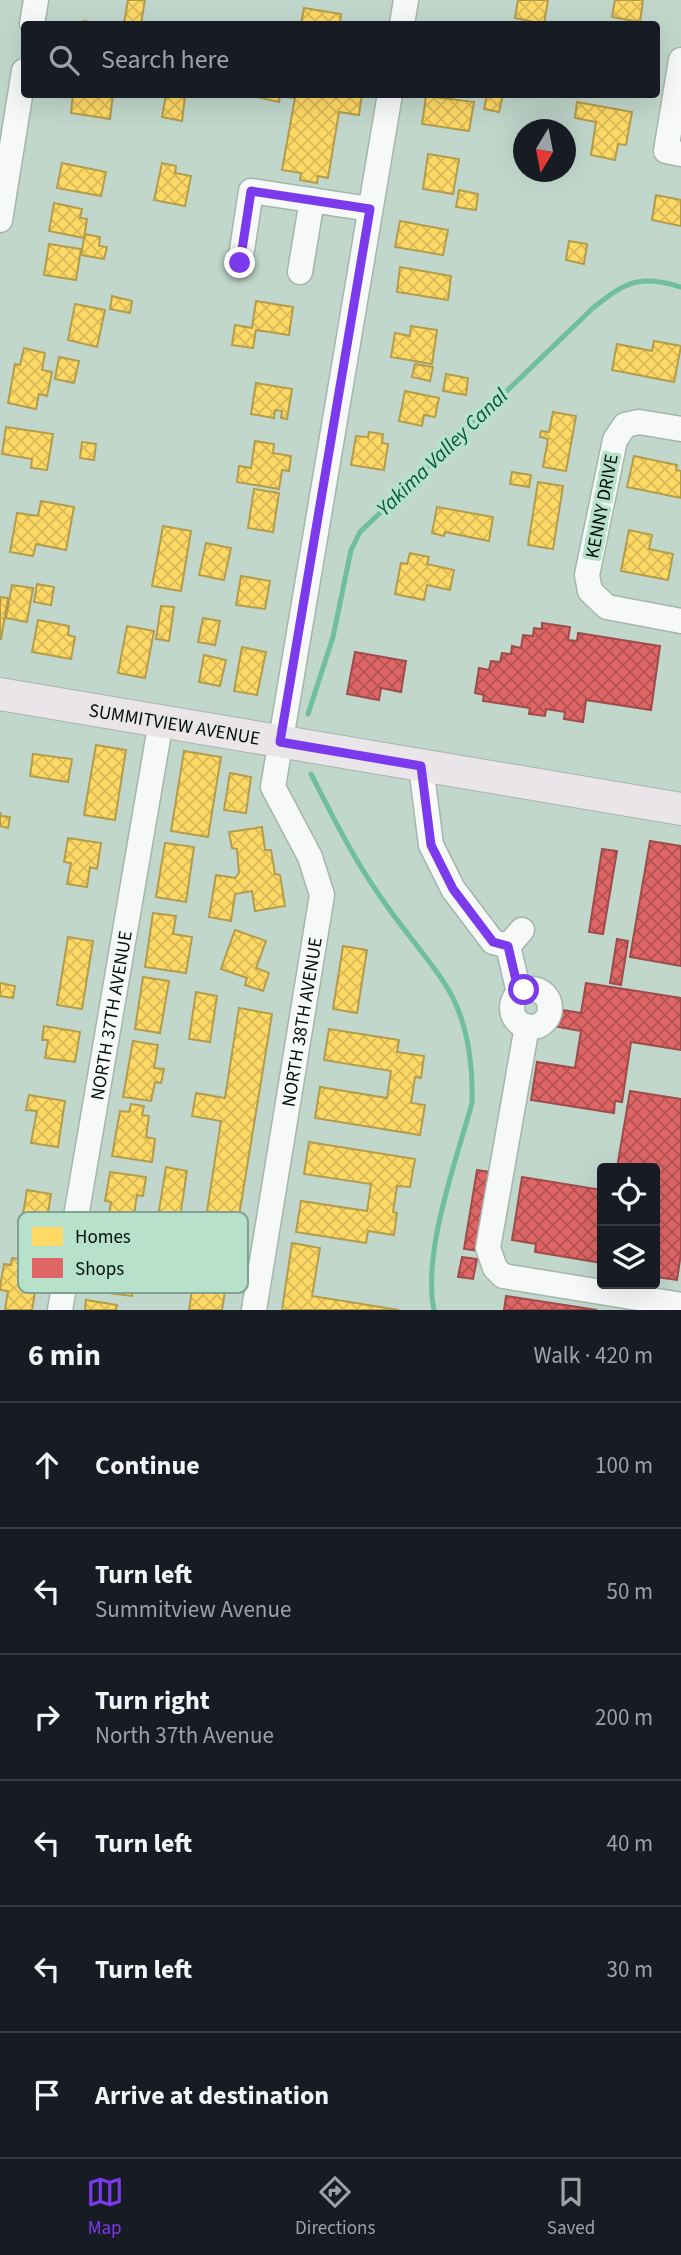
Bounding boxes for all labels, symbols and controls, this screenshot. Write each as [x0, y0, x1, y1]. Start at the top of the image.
search box [21, 21, 660, 98]
icon: search [45, 41, 83, 79]
text: Search here [101, 41, 229, 78]
north arrow [513, 119, 576, 182]
route end [224, 247, 255, 278]
water label: Yakima Valley Canal [369, 381, 515, 523]
street label: KENNY DRIVE [579, 452, 626, 561]
street label: SUMMITVIEW AVENUE [87, 697, 262, 753]
street label: NORTH 37TH AVENUE [84, 929, 140, 1102]
street label: NORTH 38TH AVENUE [275, 935, 330, 1109]
route start [508, 974, 539, 1005]
map controls [597, 1163, 660, 1289]
button: locate [597, 1163, 660, 1226]
legend [18, 1212, 248, 1293]
text: Homes [75, 1224, 131, 1251]
button: layers [597, 1226, 660, 1289]
text: Shops [75, 1256, 124, 1283]
text: 6 min [28, 1334, 101, 1377]
text: Walk · 420 m [534, 1339, 653, 1372]
icon: ahead [28, 1446, 66, 1484]
text: Continue [95, 1447, 200, 1484]
text: 100 m [595, 1449, 653, 1482]
text: Turn left [95, 1556, 192, 1593]
icon: left [28, 1572, 66, 1610]
text: 50 m [606, 1575, 653, 1608]
text: Summitview Avenue [95, 1593, 291, 1626]
text: Turn right [95, 1682, 210, 1719]
icon: right [28, 1698, 66, 1736]
text: 200 m [595, 1701, 653, 1734]
text: North 37th Avenue [95, 1719, 274, 1752]
icon: left [28, 1824, 66, 1862]
text: Turn left [95, 1825, 192, 1862]
text: 40 m [606, 1827, 653, 1860]
icon: left [28, 1950, 66, 1988]
text: Turn left [95, 1951, 192, 1988]
text: 30 m [606, 1953, 653, 1986]
icon: arrive [28, 2076, 66, 2114]
text: Arrive at destination [95, 2077, 329, 2114]
tab: Map [86, 2173, 124, 2242]
tab: Directions [295, 2173, 375, 2242]
tab: Saved [547, 2173, 595, 2242]

